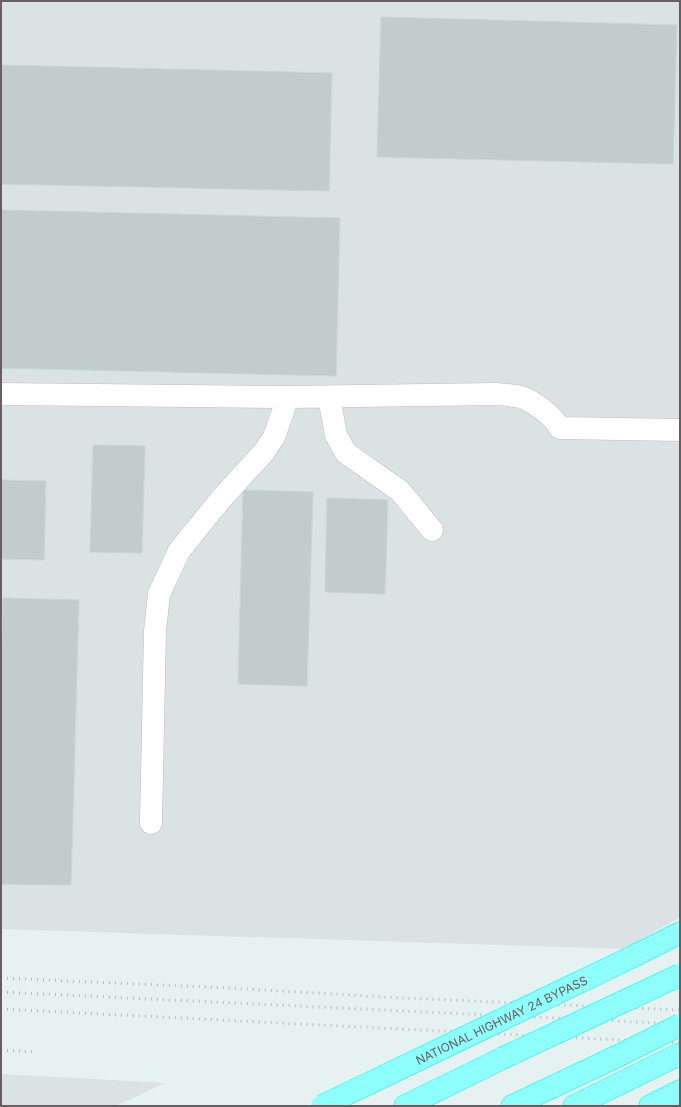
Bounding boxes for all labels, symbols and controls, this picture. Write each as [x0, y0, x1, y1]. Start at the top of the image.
street label: NATIONAL HIGHWAY 24 BYPASS [413, 972, 590, 1067]

